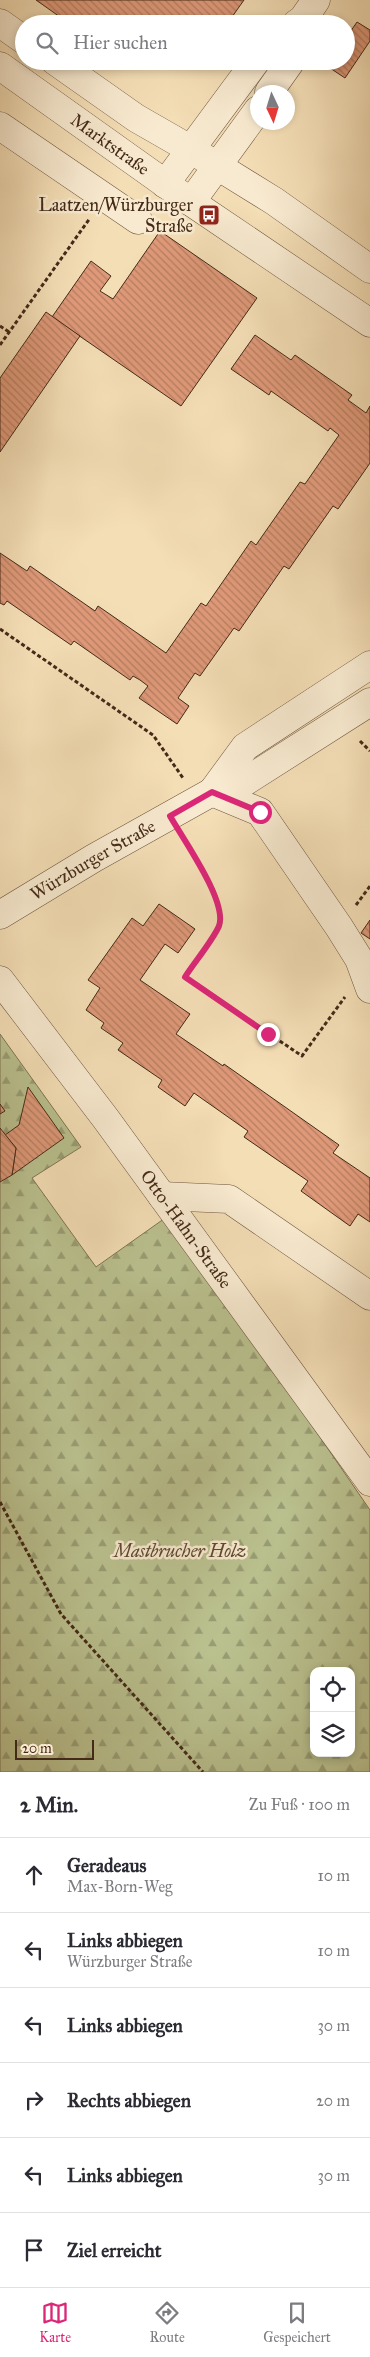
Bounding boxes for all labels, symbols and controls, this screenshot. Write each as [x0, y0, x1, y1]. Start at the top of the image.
search box [15, 15, 355, 70]
icon: search [33, 29, 61, 57]
text: Hier suchen [73, 31, 167, 54]
north arrow [250, 85, 295, 130]
street label: Marktstraße [66, 109, 154, 180]
place label: Laatzen/Würzburger Straße [38, 194, 193, 237]
bus stop icon: Laatzen/Würzburger Straße [197, 203, 221, 227]
route start [249, 801, 272, 824]
street label: Würzburger Straße [26, 815, 159, 905]
route end [257, 1023, 280, 1046]
street label: Otto-Hahn-Straße [136, 1166, 237, 1293]
park label: Mastbrucher Holz [112, 1540, 246, 1562]
map controls [310, 1667, 355, 1757]
button: locate [310, 1667, 355, 1712]
button: layers [310, 1712, 355, 1757]
scale bar [15, 1737, 94, 1760]
text: 20 m [22, 1740, 52, 1757]
text: 2 Min. [20, 1792, 78, 1818]
text: Zu Fuß · 100 m [249, 1795, 350, 1814]
text: Geradeaus [67, 1854, 146, 1877]
icon: ahead [20, 1861, 48, 1889]
text: 10 m [318, 1866, 350, 1885]
text: Max-Born-Weg [67, 1877, 173, 1896]
text: Links abbiegen [67, 1929, 183, 1952]
icon: left [20, 1936, 48, 1964]
text: 10 m [318, 1941, 350, 1960]
text: Würzburger Straße [67, 1952, 192, 1971]
icon: left [20, 2011, 48, 2039]
text: Links abbiegen [67, 2014, 183, 2037]
text: 30 m [317, 2016, 350, 2035]
icon: right [20, 2086, 48, 2114]
text: Rechts abbiegen [67, 2089, 191, 2112]
text: 20 m [316, 2091, 350, 2110]
icon: left [20, 2161, 48, 2189]
text: Links abbiegen [67, 2164, 183, 2187]
text: 30 m [317, 2166, 350, 2185]
icon: arrive [20, 2236, 48, 2264]
text: Ziel erreicht [67, 2239, 161, 2262]
tab: Karte [39, 2299, 71, 2346]
tab: Route [150, 2299, 185, 2346]
tab: Gespeichert [263, 2299, 331, 2346]

